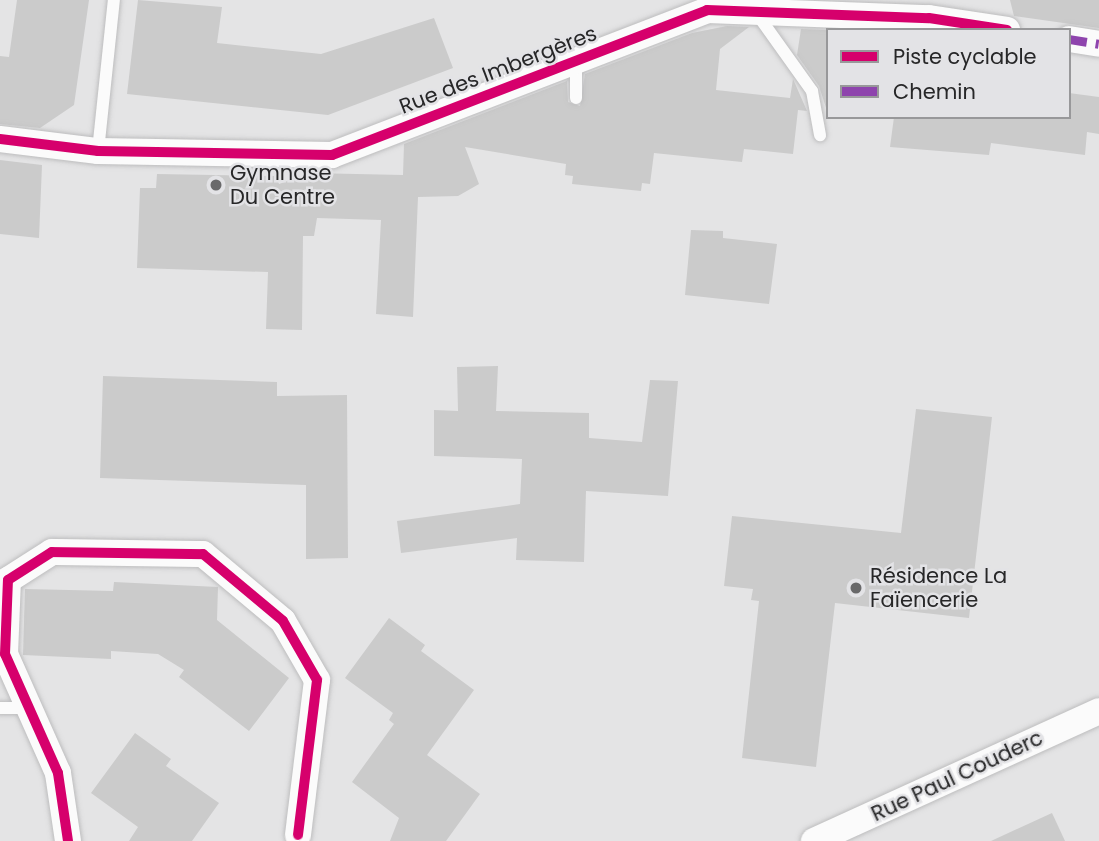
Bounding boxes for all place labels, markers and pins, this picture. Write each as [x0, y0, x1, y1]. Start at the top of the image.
place label: Gymnase Du Centre [230, 160, 335, 210]
marker: Gymnase Du Centre [208, 177, 224, 193]
place label: Résidence La Faïencerie [870, 563, 1007, 613]
marker: Résidence La Faïencerie [848, 580, 864, 596]

